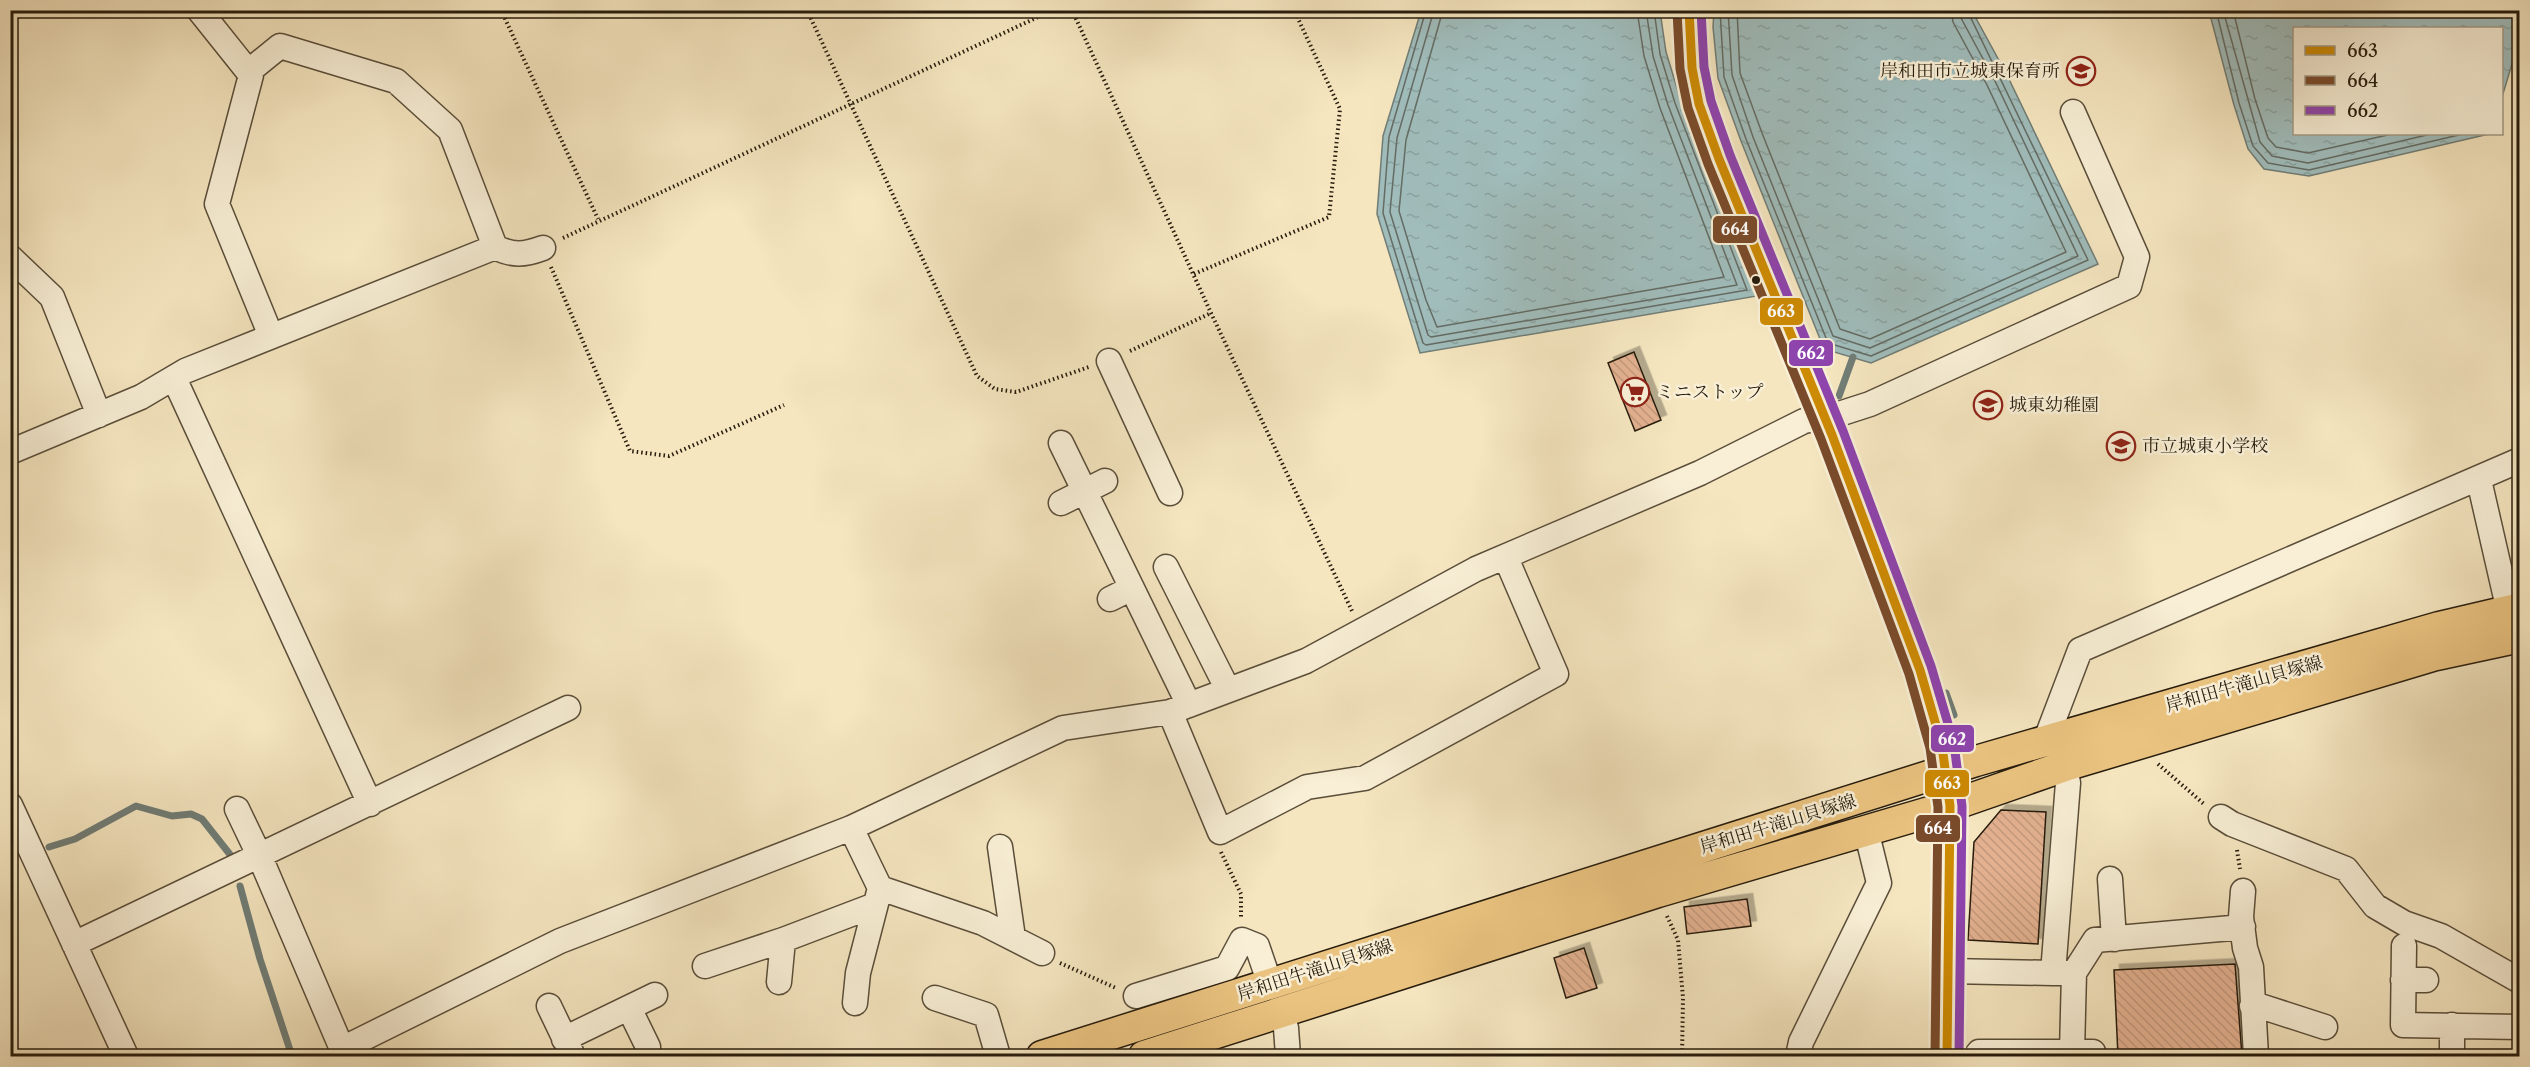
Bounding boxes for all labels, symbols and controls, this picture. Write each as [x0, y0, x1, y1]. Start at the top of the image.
legend [2293, 27, 2503, 135]
text: 663 [2347, 40, 2378, 62]
school or university icon: 岸和田市立城東保育所 [2065, 55, 2097, 87]
place label: 岸和田市立城東保育所 [1880, 60, 2060, 82]
text: 664 [2347, 70, 2378, 92]
text: 662 [2347, 100, 2378, 122]
line badge: 664 [1712, 215, 1758, 244]
text: 664 [1721, 219, 1749, 239]
unlabelled marker [1750, 274, 1762, 286]
line badge: 663 [1759, 297, 1804, 326]
text: 663 [1767, 301, 1795, 321]
line badge: 662 [1788, 339, 1834, 367]
text: 662 [1797, 343, 1825, 363]
supermarket icon: ミニストップ [1619, 376, 1651, 408]
place label: ミニストップ [1656, 381, 1763, 403]
school or university icon: 城東幼稚園 [1972, 389, 2004, 421]
place label: 城東幼稚園 [2009, 394, 2099, 416]
school or university icon: 市立城東小学校 [2105, 430, 2137, 462]
place label: 市立城東小学校 [2142, 435, 2268, 457]
street label: 岸和田牛滝山貝塚線 [2163, 651, 2325, 717]
line badge: 662 [1930, 724, 1975, 753]
text: 662 [1938, 729, 1966, 749]
line badge: 663 [1924, 769, 1970, 798]
text: 663 [1933, 773, 1961, 793]
street label: 岸和田牛滝山貝塚線 [1697, 790, 1859, 858]
line badge: 664 [1915, 814, 1961, 843]
text: 664 [1924, 818, 1952, 838]
street label: 岸和田牛滝山貝塚線 [1235, 935, 1395, 1005]

